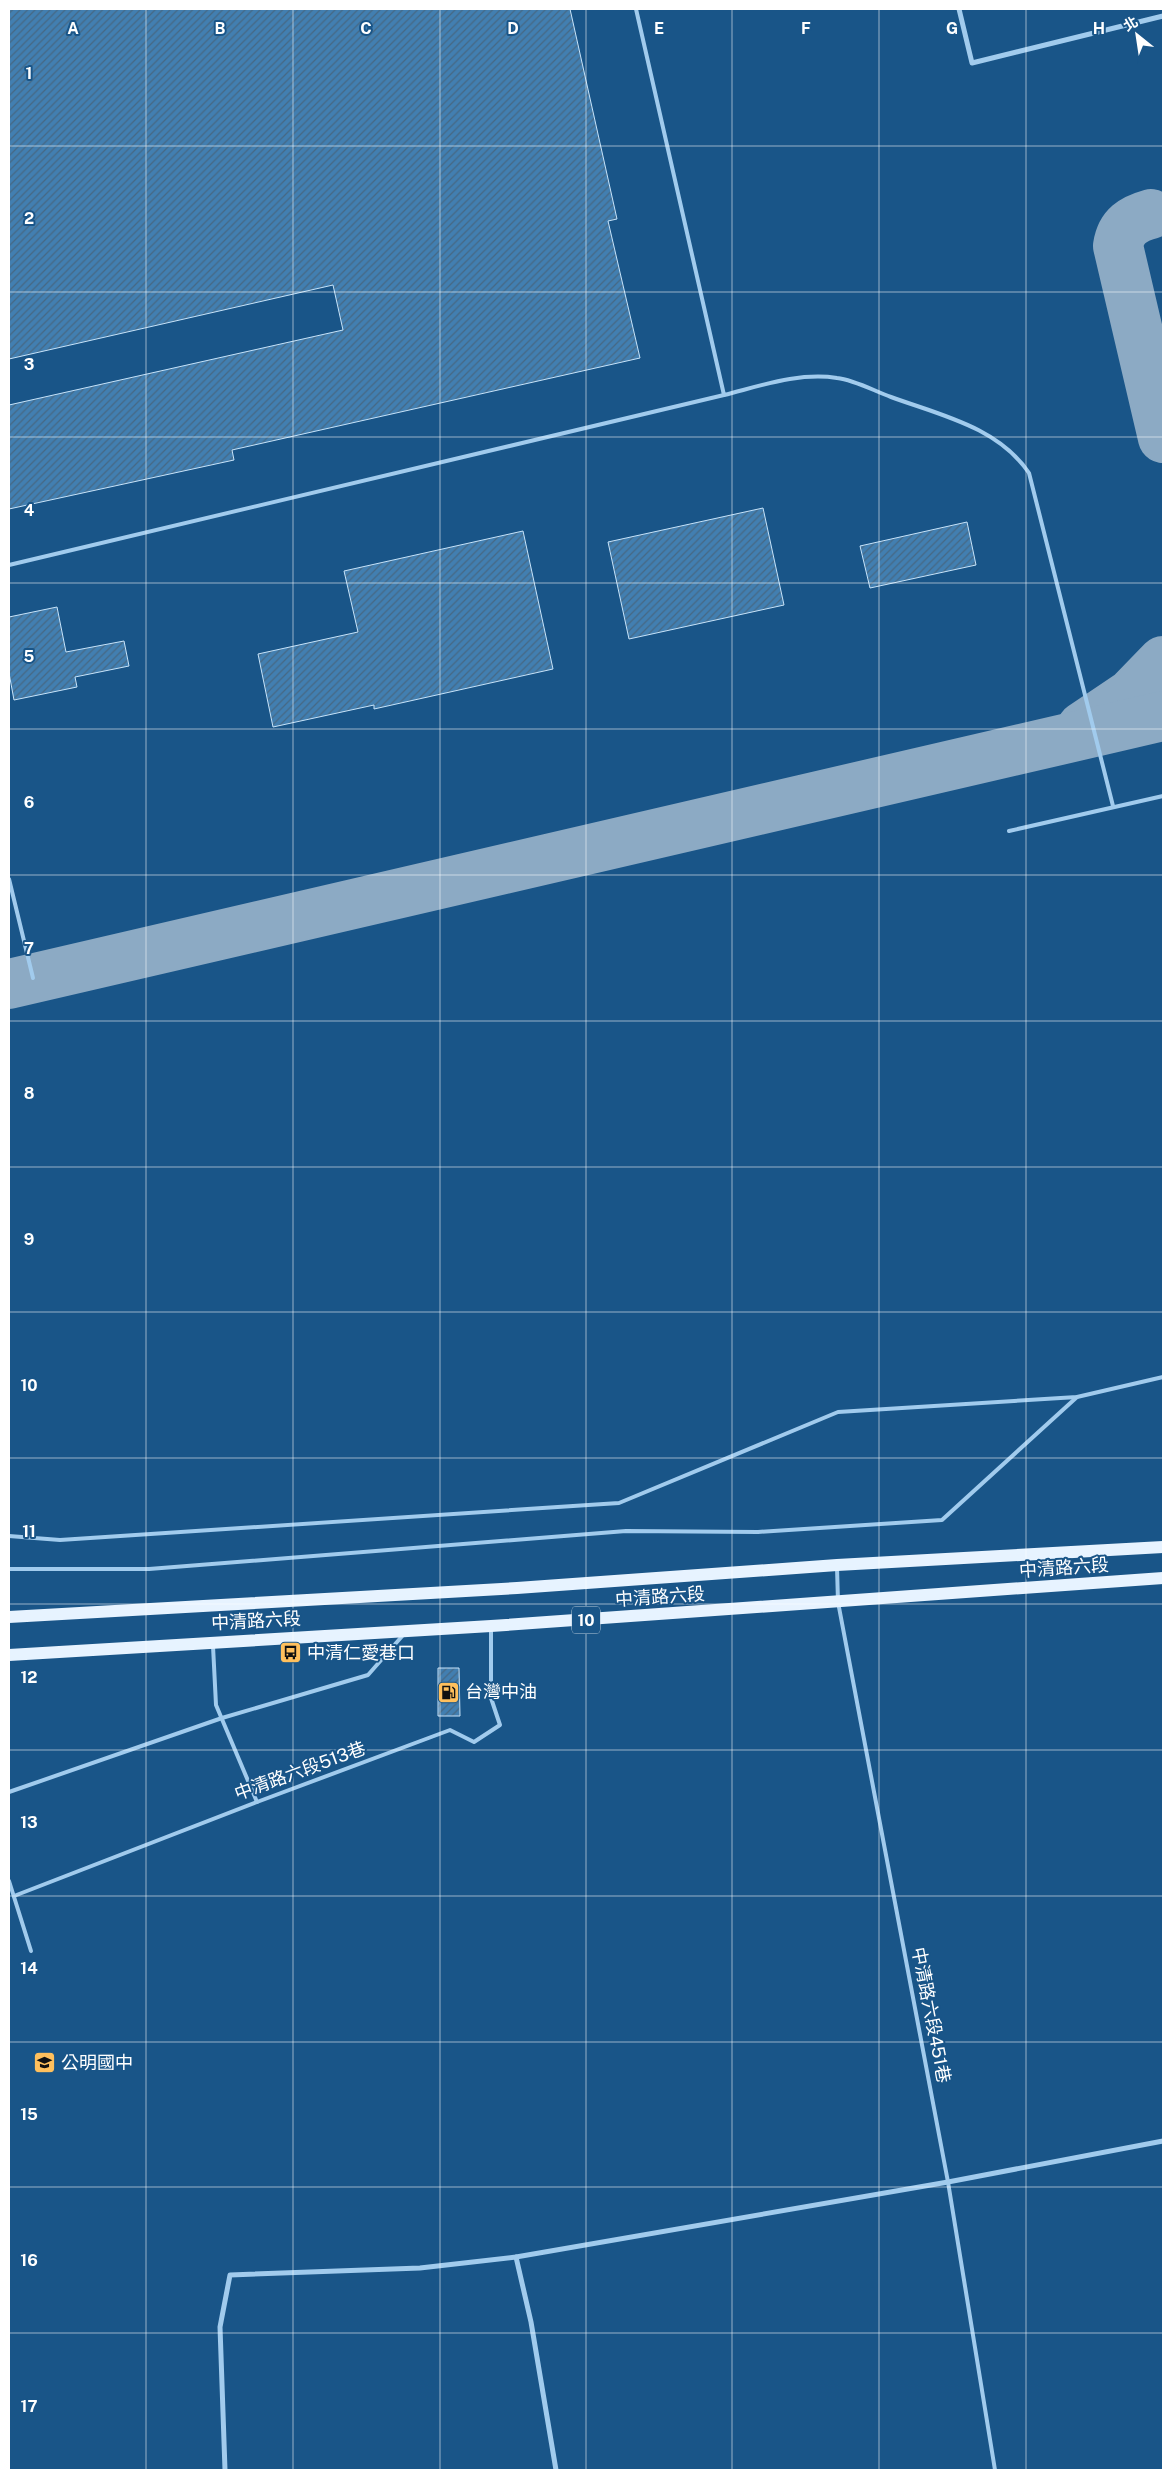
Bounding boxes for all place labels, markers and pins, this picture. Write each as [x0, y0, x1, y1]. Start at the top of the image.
bus stop icon: 中清仁愛巷口 [279, 1641, 303, 1665]
place label: 中清仁愛巷口 [307, 1642, 415, 1663]
fuel station icon: 台灣中油 [437, 1680, 461, 1704]
place label: 台灣中油 [465, 1681, 537, 1702]
school or university icon: 公明國中 [33, 2051, 57, 2075]
place label: 公明國中 [61, 2052, 133, 2073]

